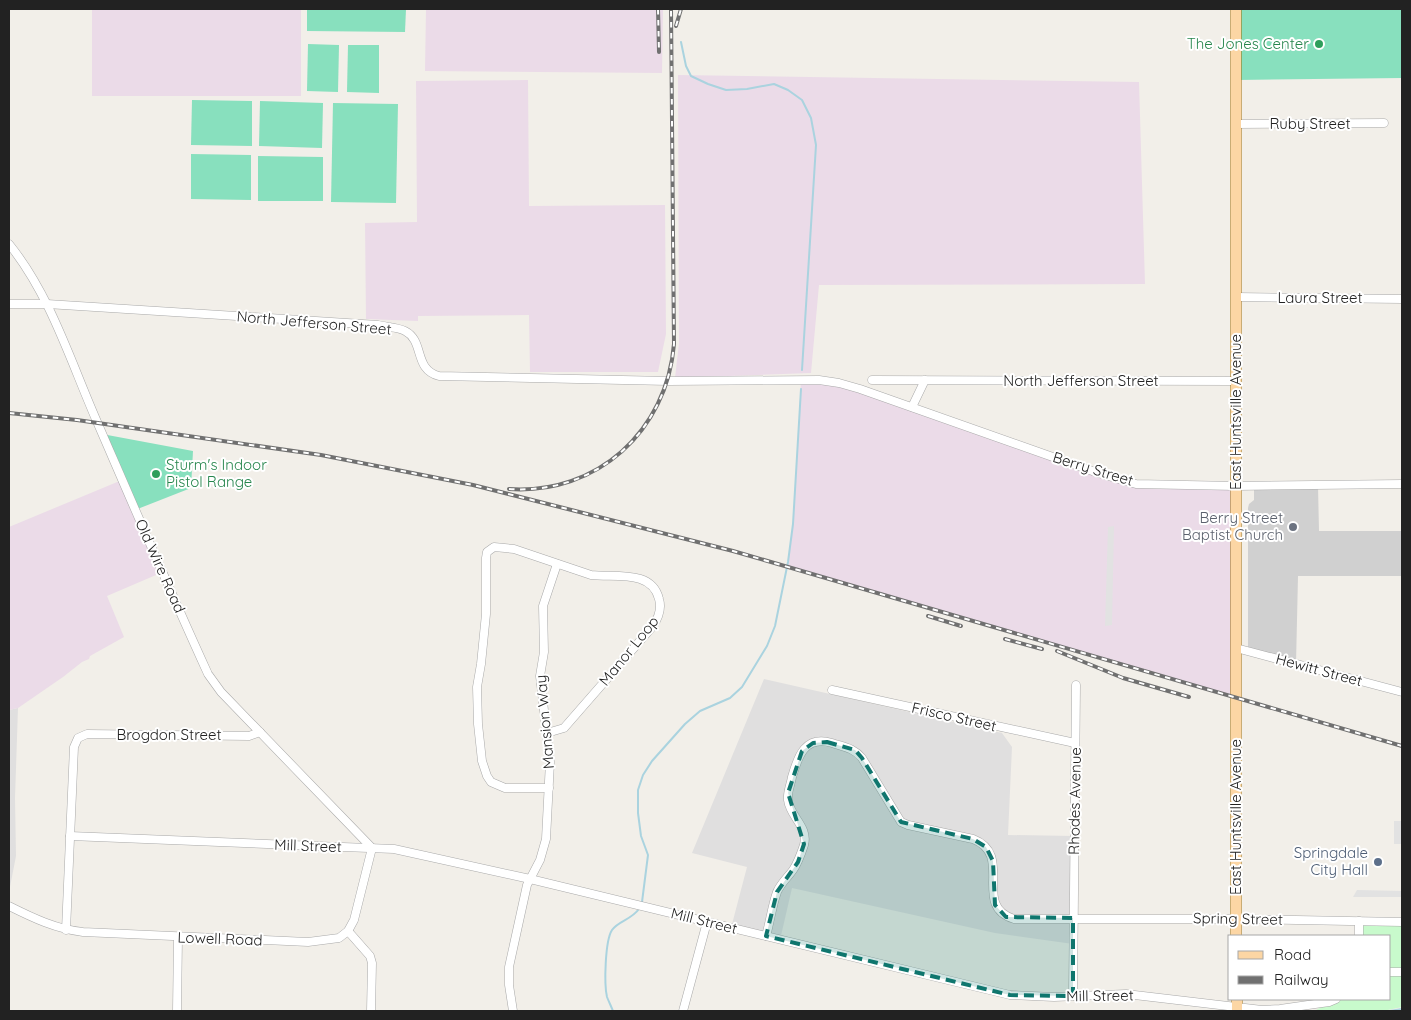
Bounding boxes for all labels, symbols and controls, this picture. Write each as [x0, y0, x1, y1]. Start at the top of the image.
place label: The Jones Center [1187, 34, 1309, 53]
marker: The Jones Center [1313, 38, 1325, 50]
street label: Ruby Street [1269, 114, 1351, 133]
street label: Laura Street [1277, 288, 1363, 307]
street label: North Jefferson Street [236, 306, 392, 339]
street label: East Huntsville Avenue [1226, 334, 1245, 490]
street label: North Jefferson Street [1003, 371, 1159, 390]
street label: Berry Street [1050, 447, 1136, 490]
place label: Sturm's Indoor Pistol Range [166, 455, 267, 491]
marker: Sturm's Indoor Pistol Range [150, 468, 162, 480]
place label: Berry Street Baptist Church [1182, 508, 1283, 544]
street label: Old Wire Road [131, 516, 190, 616]
marker: Berry Street Baptist Church [1287, 521, 1299, 533]
street label: Manor Loop [595, 612, 663, 689]
street label: Hewitt Street [1274, 649, 1365, 690]
street label: Mansion Way [531, 674, 558, 770]
street label: Frisco Street [910, 698, 998, 735]
street label: Brogdon Street [116, 725, 222, 744]
street label: East Huntsville Avenue [1226, 739, 1245, 895]
street label: Rhodes Avenue [1064, 747, 1085, 855]
street label: Mill Street [274, 835, 342, 856]
place label: Springdale City Hall [1294, 843, 1368, 879]
marker: Springdale City Hall [1372, 856, 1384, 868]
street label: Mill Street [669, 903, 739, 938]
street label: Spring Street [1193, 908, 1283, 929]
street label: Lowell Road [177, 928, 263, 949]
legend [1228, 935, 1391, 1000]
text: Road [1274, 945, 1311, 964]
text: Railway [1274, 970, 1329, 989]
street label: Mill Street [1066, 985, 1134, 1006]

